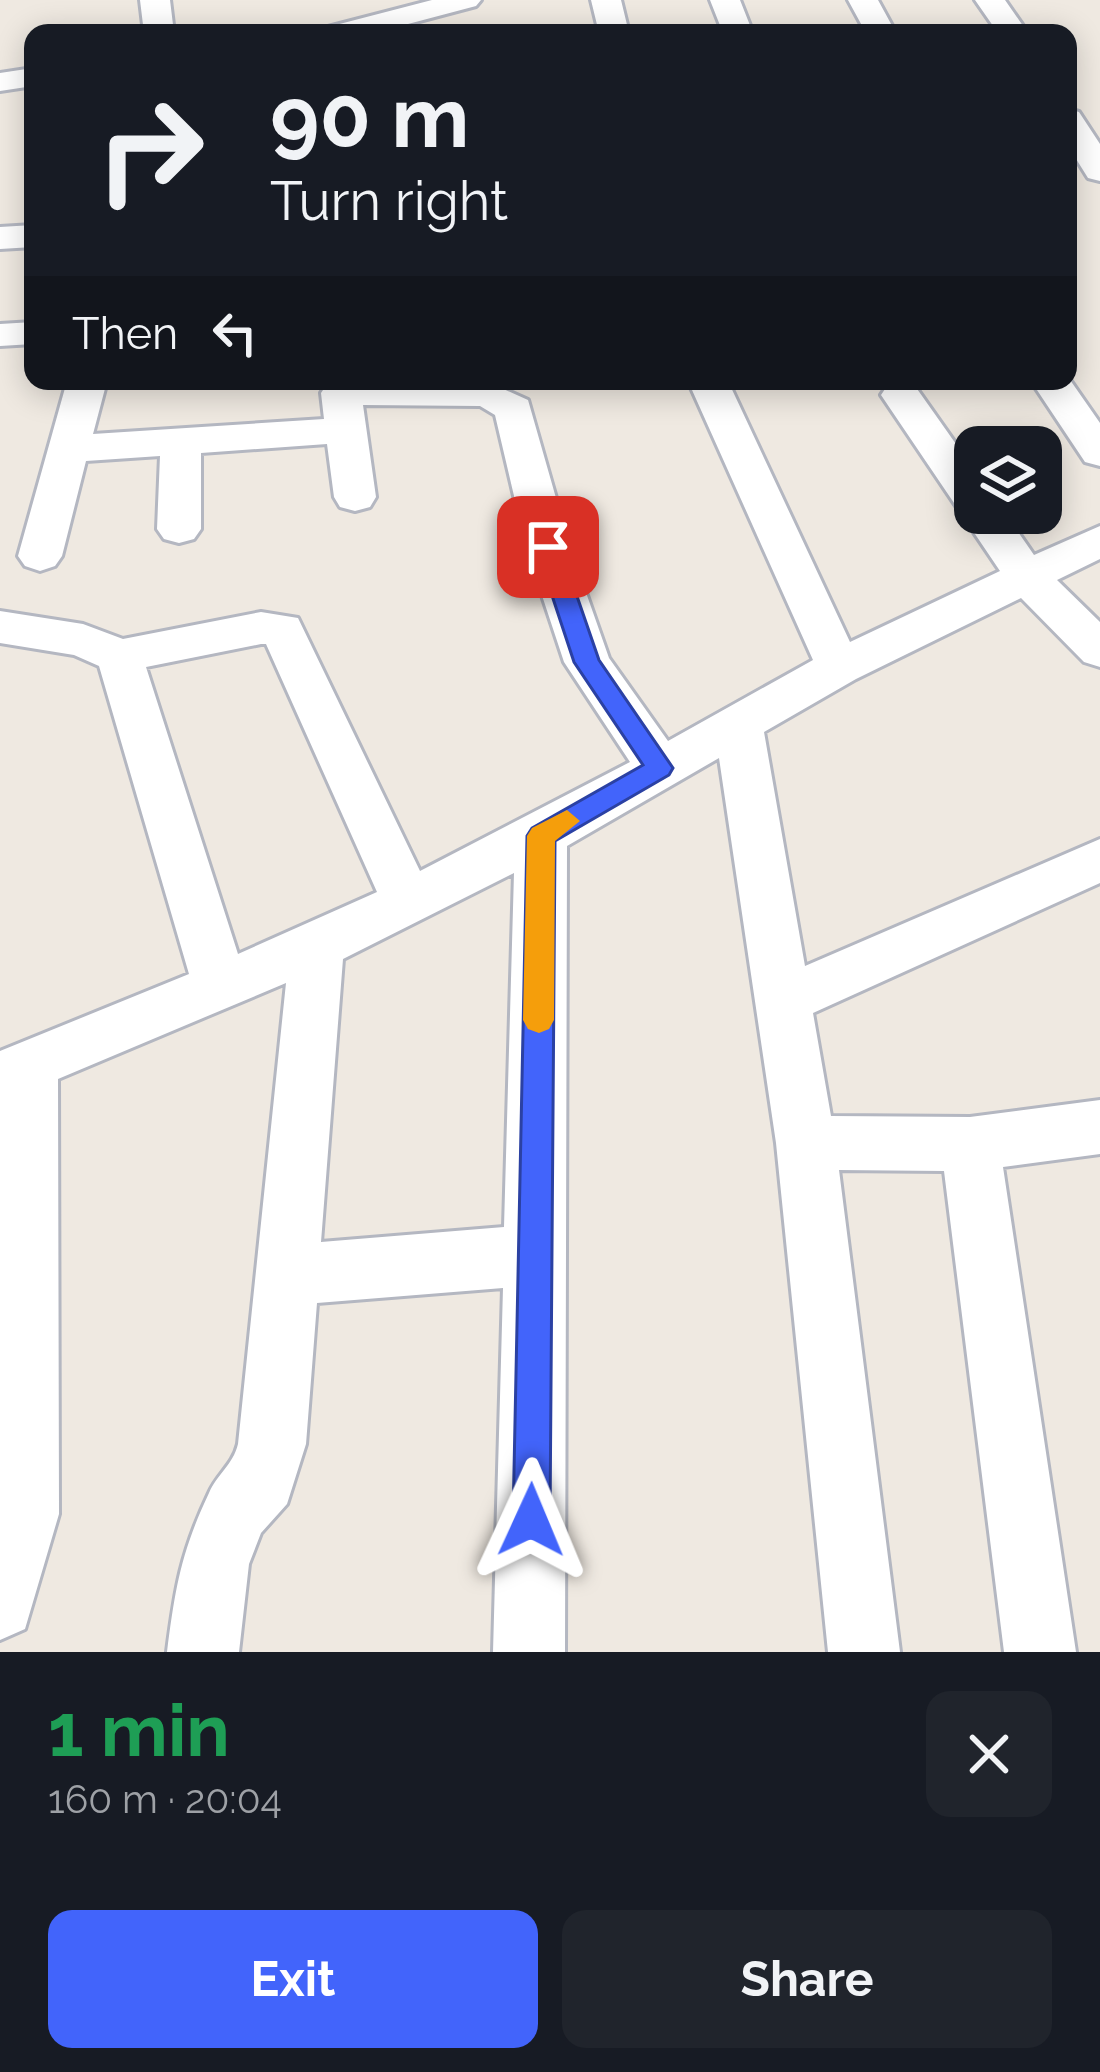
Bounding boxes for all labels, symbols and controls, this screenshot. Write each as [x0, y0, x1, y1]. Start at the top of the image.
text: 90 m [270, 68, 469, 167]
icon: right [72, 72, 228, 228]
text: Turn right [270, 169, 508, 233]
icon: left [202, 300, 268, 366]
text: Then [72, 307, 178, 360]
map controls [954, 426, 1062, 534]
button: layers [954, 426, 1062, 534]
pin [497, 496, 599, 598]
icon: arrive [515, 514, 581, 580]
position arrow [468, 1457, 594, 1583]
text: 1 min [48, 1688, 230, 1773]
button: close [926, 1691, 1052, 1817]
text: 160 m · 20:04 [48, 1776, 282, 1822]
button: Exit [48, 1910, 538, 2048]
button: Share [562, 1910, 1052, 2048]

